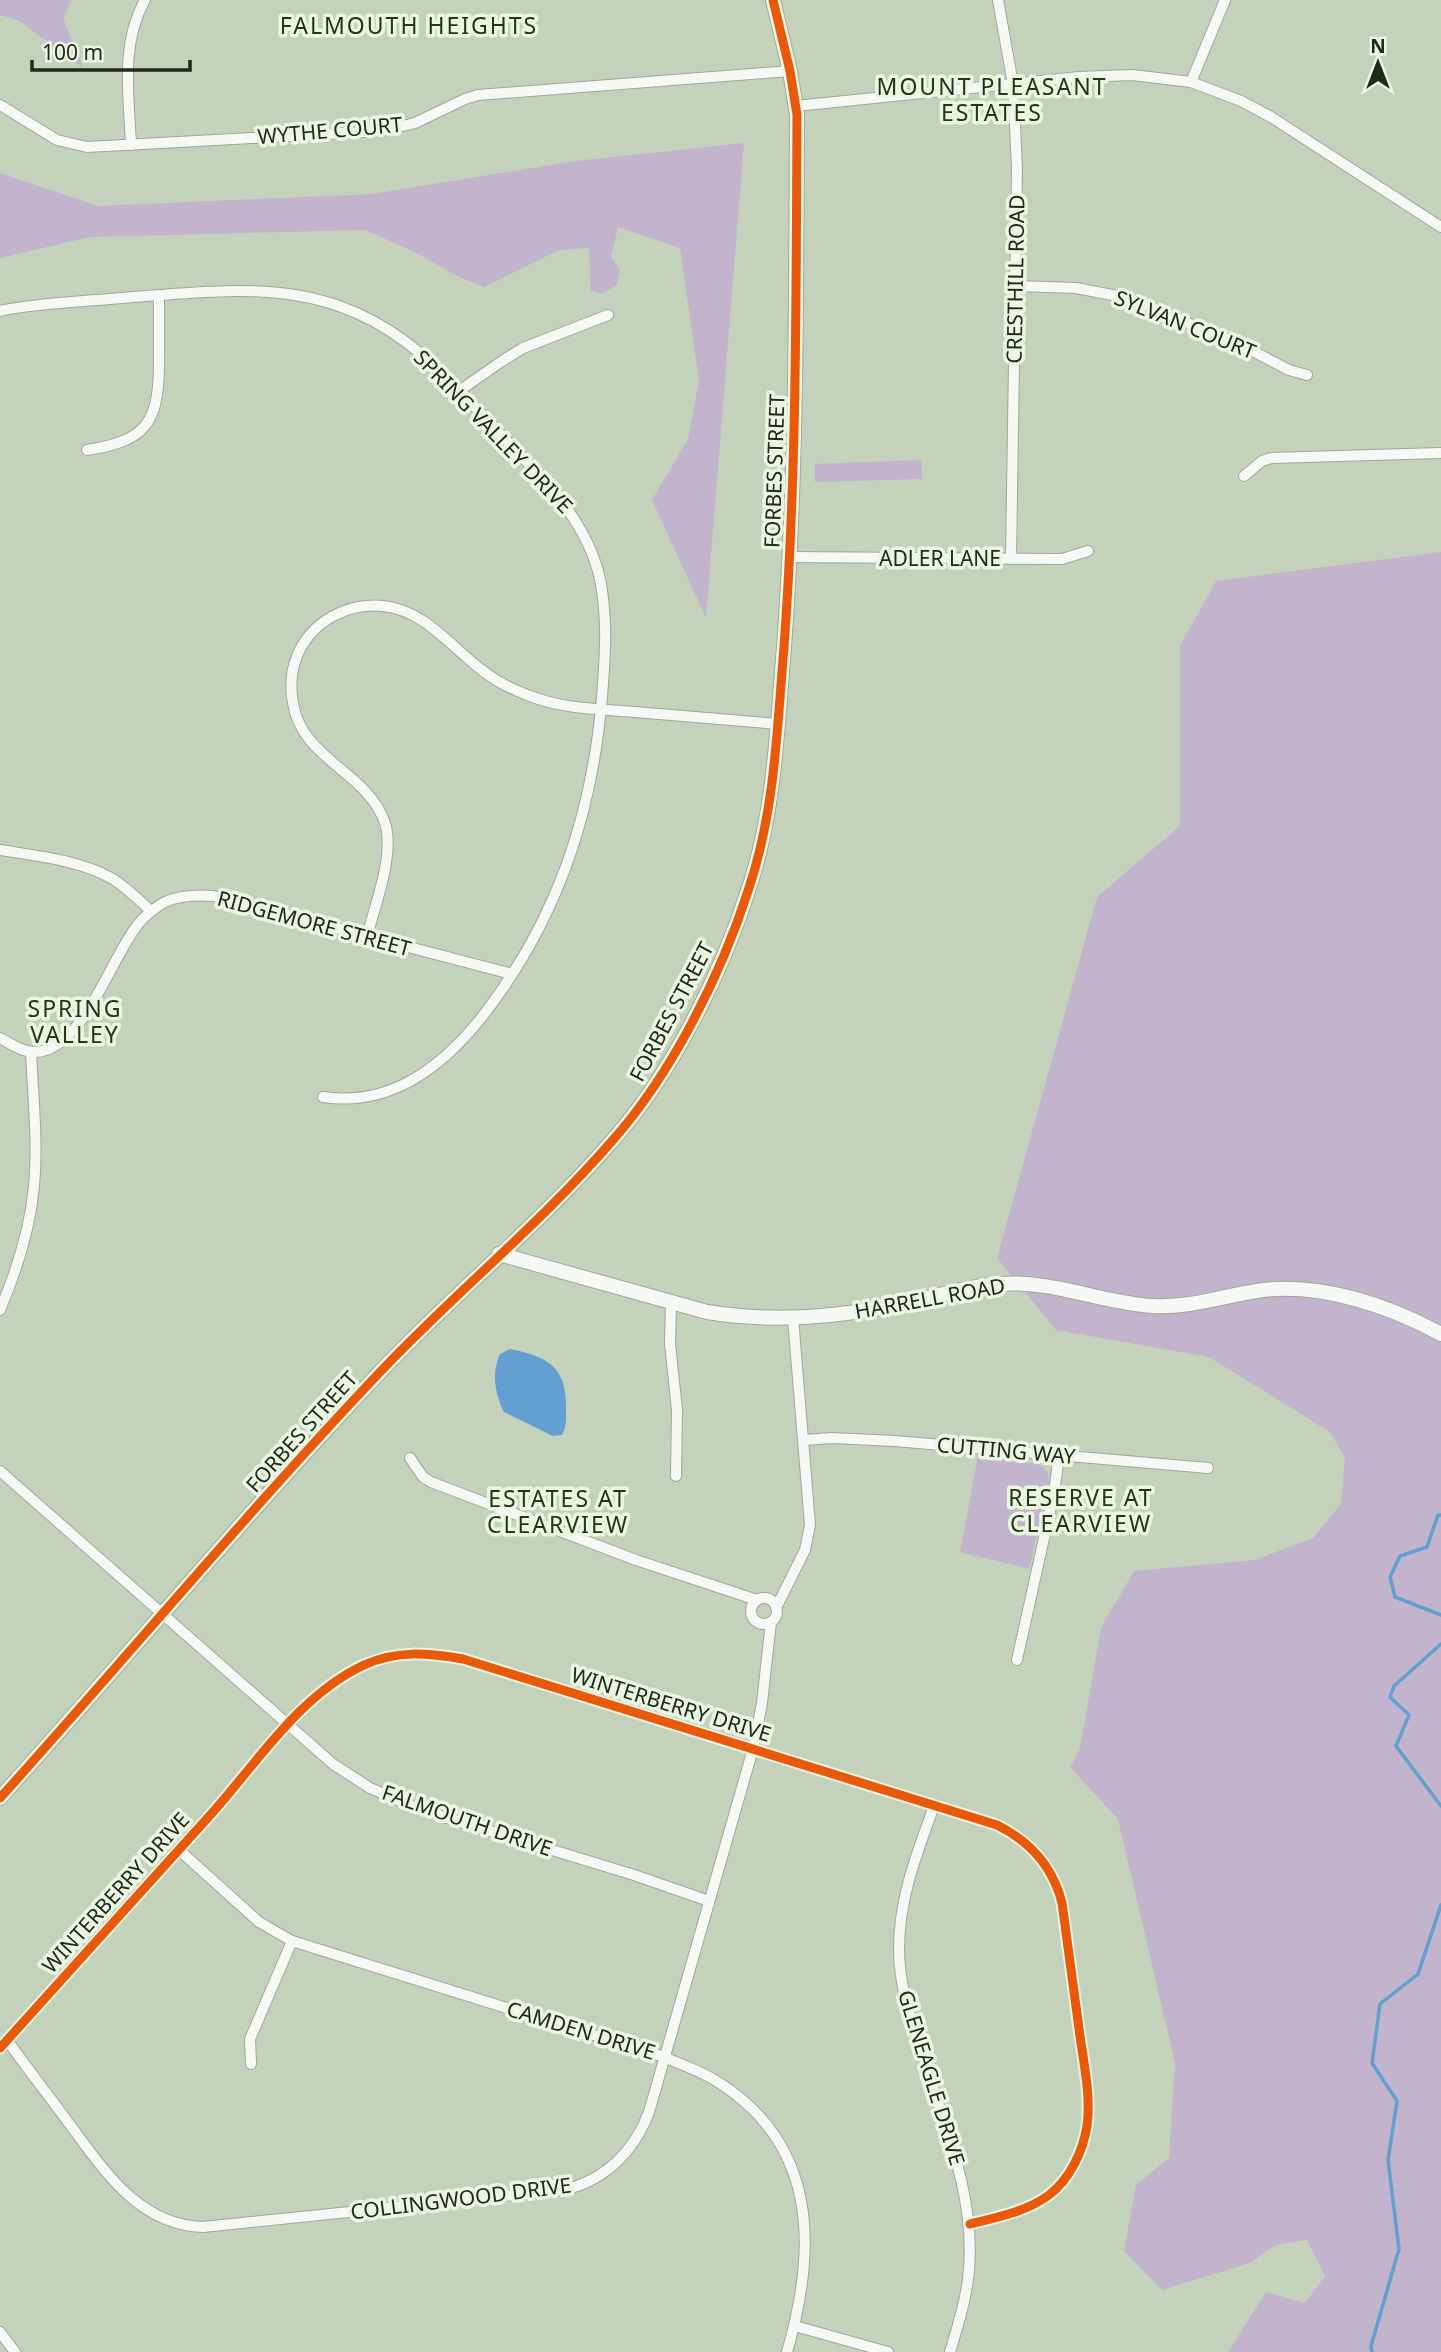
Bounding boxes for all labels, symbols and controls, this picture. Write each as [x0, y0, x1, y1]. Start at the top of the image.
district label: FALMOUTH HEIGHTS [280, 9, 538, 41]
scale bar [32, 28, 189, 72]
north arrow [1343, 28, 1413, 98]
text: N [1370, 33, 1386, 59]
text: 100 m [42, 38, 103, 66]
district label: MOUNT PLEASANT ESTATES [877, 70, 1107, 128]
street label: WYTHE COURT [256, 110, 404, 150]
street label: CRESTHILL ROAD [1000, 194, 1030, 364]
street label: SYLVAN COURT [1111, 283, 1260, 365]
street label: SPRING VALLEY DRIVE [408, 343, 579, 519]
street label: FORBES STREET [757, 393, 791, 548]
street label: ADLER LANE [879, 544, 1001, 572]
street label: RIDGEMORE STREET [214, 884, 415, 962]
street label: FORBES STREET [623, 937, 720, 1086]
district label: SPRING VALLEY [28, 992, 122, 1050]
street label: HARRELL ROAD [853, 1271, 1007, 1325]
street label: FORBES STREET [239, 1365, 363, 1498]
street label: CUTTING WAY [936, 1430, 1077, 1470]
district label: RESERVE AT CLEARVIEW [1008, 1481, 1154, 1539]
district label: ESTATES AT CLEARVIEW [487, 1482, 629, 1540]
street label: WINTERBERRY DRIVE [568, 1660, 775, 1748]
street label: FALMOUTH DRIVE [379, 1778, 556, 1862]
street label: WINTERBERRY DRIVE [35, 1806, 195, 1979]
street label: GLENEAGLE DRIVE [892, 1987, 972, 2169]
street label: CAMDEN DRIVE [504, 1994, 659, 2066]
street label: COLLINGWOOD DRIVE [349, 2171, 573, 2225]

